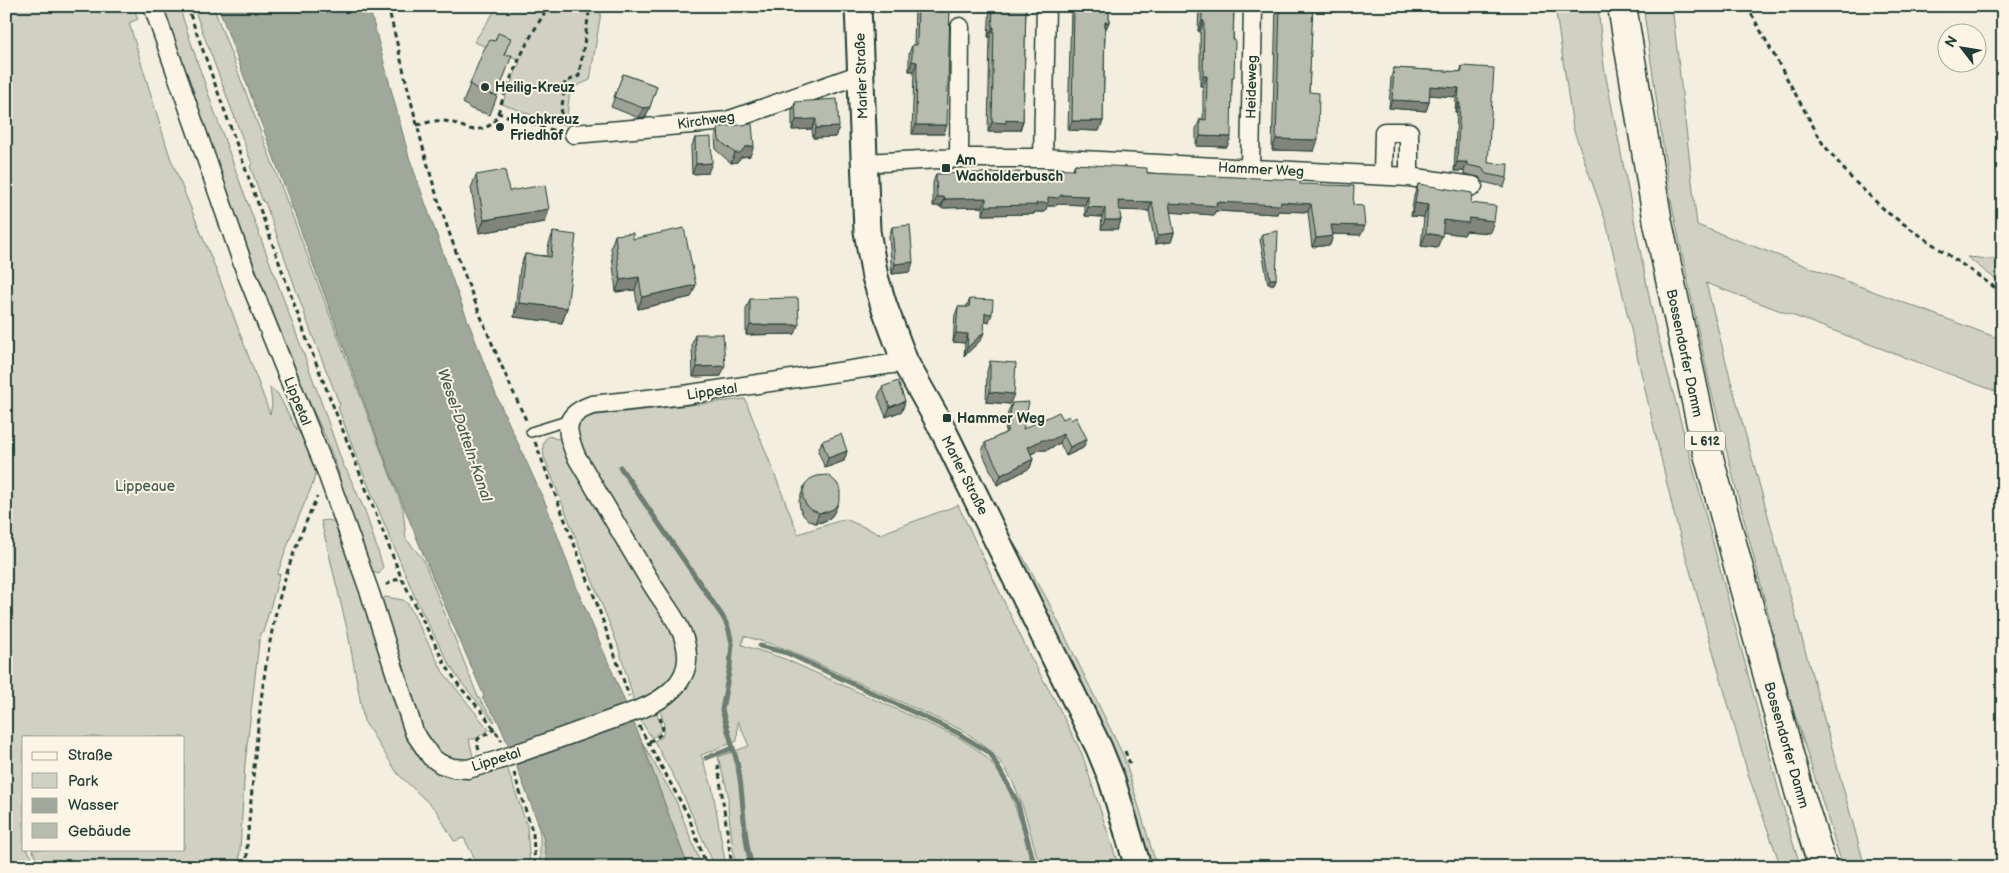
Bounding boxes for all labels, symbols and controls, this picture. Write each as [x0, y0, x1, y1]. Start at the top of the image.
north arrow [1936, 22, 1986, 72]
street label: Marler Straße [851, 32, 872, 120]
text: N [1941, 33, 1961, 50]
street label: Heideweg [1242, 55, 1261, 119]
place label: Heilig-Kreuz [495, 79, 575, 96]
marker: Heilig-Kreuz [479, 81, 491, 93]
street label: Kirchweg [676, 108, 736, 133]
place label: Hochkreuz Friedhof [510, 111, 579, 144]
marker: Hochkreuz Friedhof [494, 121, 506, 133]
place label: Am Wacholderbusch [955, 152, 1063, 185]
street label: Hammer Weg [1217, 159, 1304, 180]
marker: Am Wacholderbusch [940, 162, 952, 174]
street label: Bossendorfer Damm [1663, 287, 1706, 419]
water label: Wesel-Datteln-Kanal [433, 366, 496, 505]
street label: Lippetal [280, 374, 315, 428]
street label: Lippetal [686, 380, 738, 403]
place label: Hammer Weg [957, 410, 1045, 427]
marker: Hammer Weg [941, 412, 953, 424]
road number: L 612 [1685, 432, 1725, 451]
street label: Marler Straße [937, 433, 992, 518]
park label: Lippeaue [115, 478, 175, 495]
street label: Bossendorfer Damm [1760, 680, 1813, 810]
legend [22, 736, 185, 850]
street label: Lippetal [469, 744, 523, 775]
text: Straße [68, 746, 113, 765]
text: Park [68, 772, 99, 791]
text: Wasser [68, 796, 119, 815]
text: Gebäude [68, 822, 131, 841]

